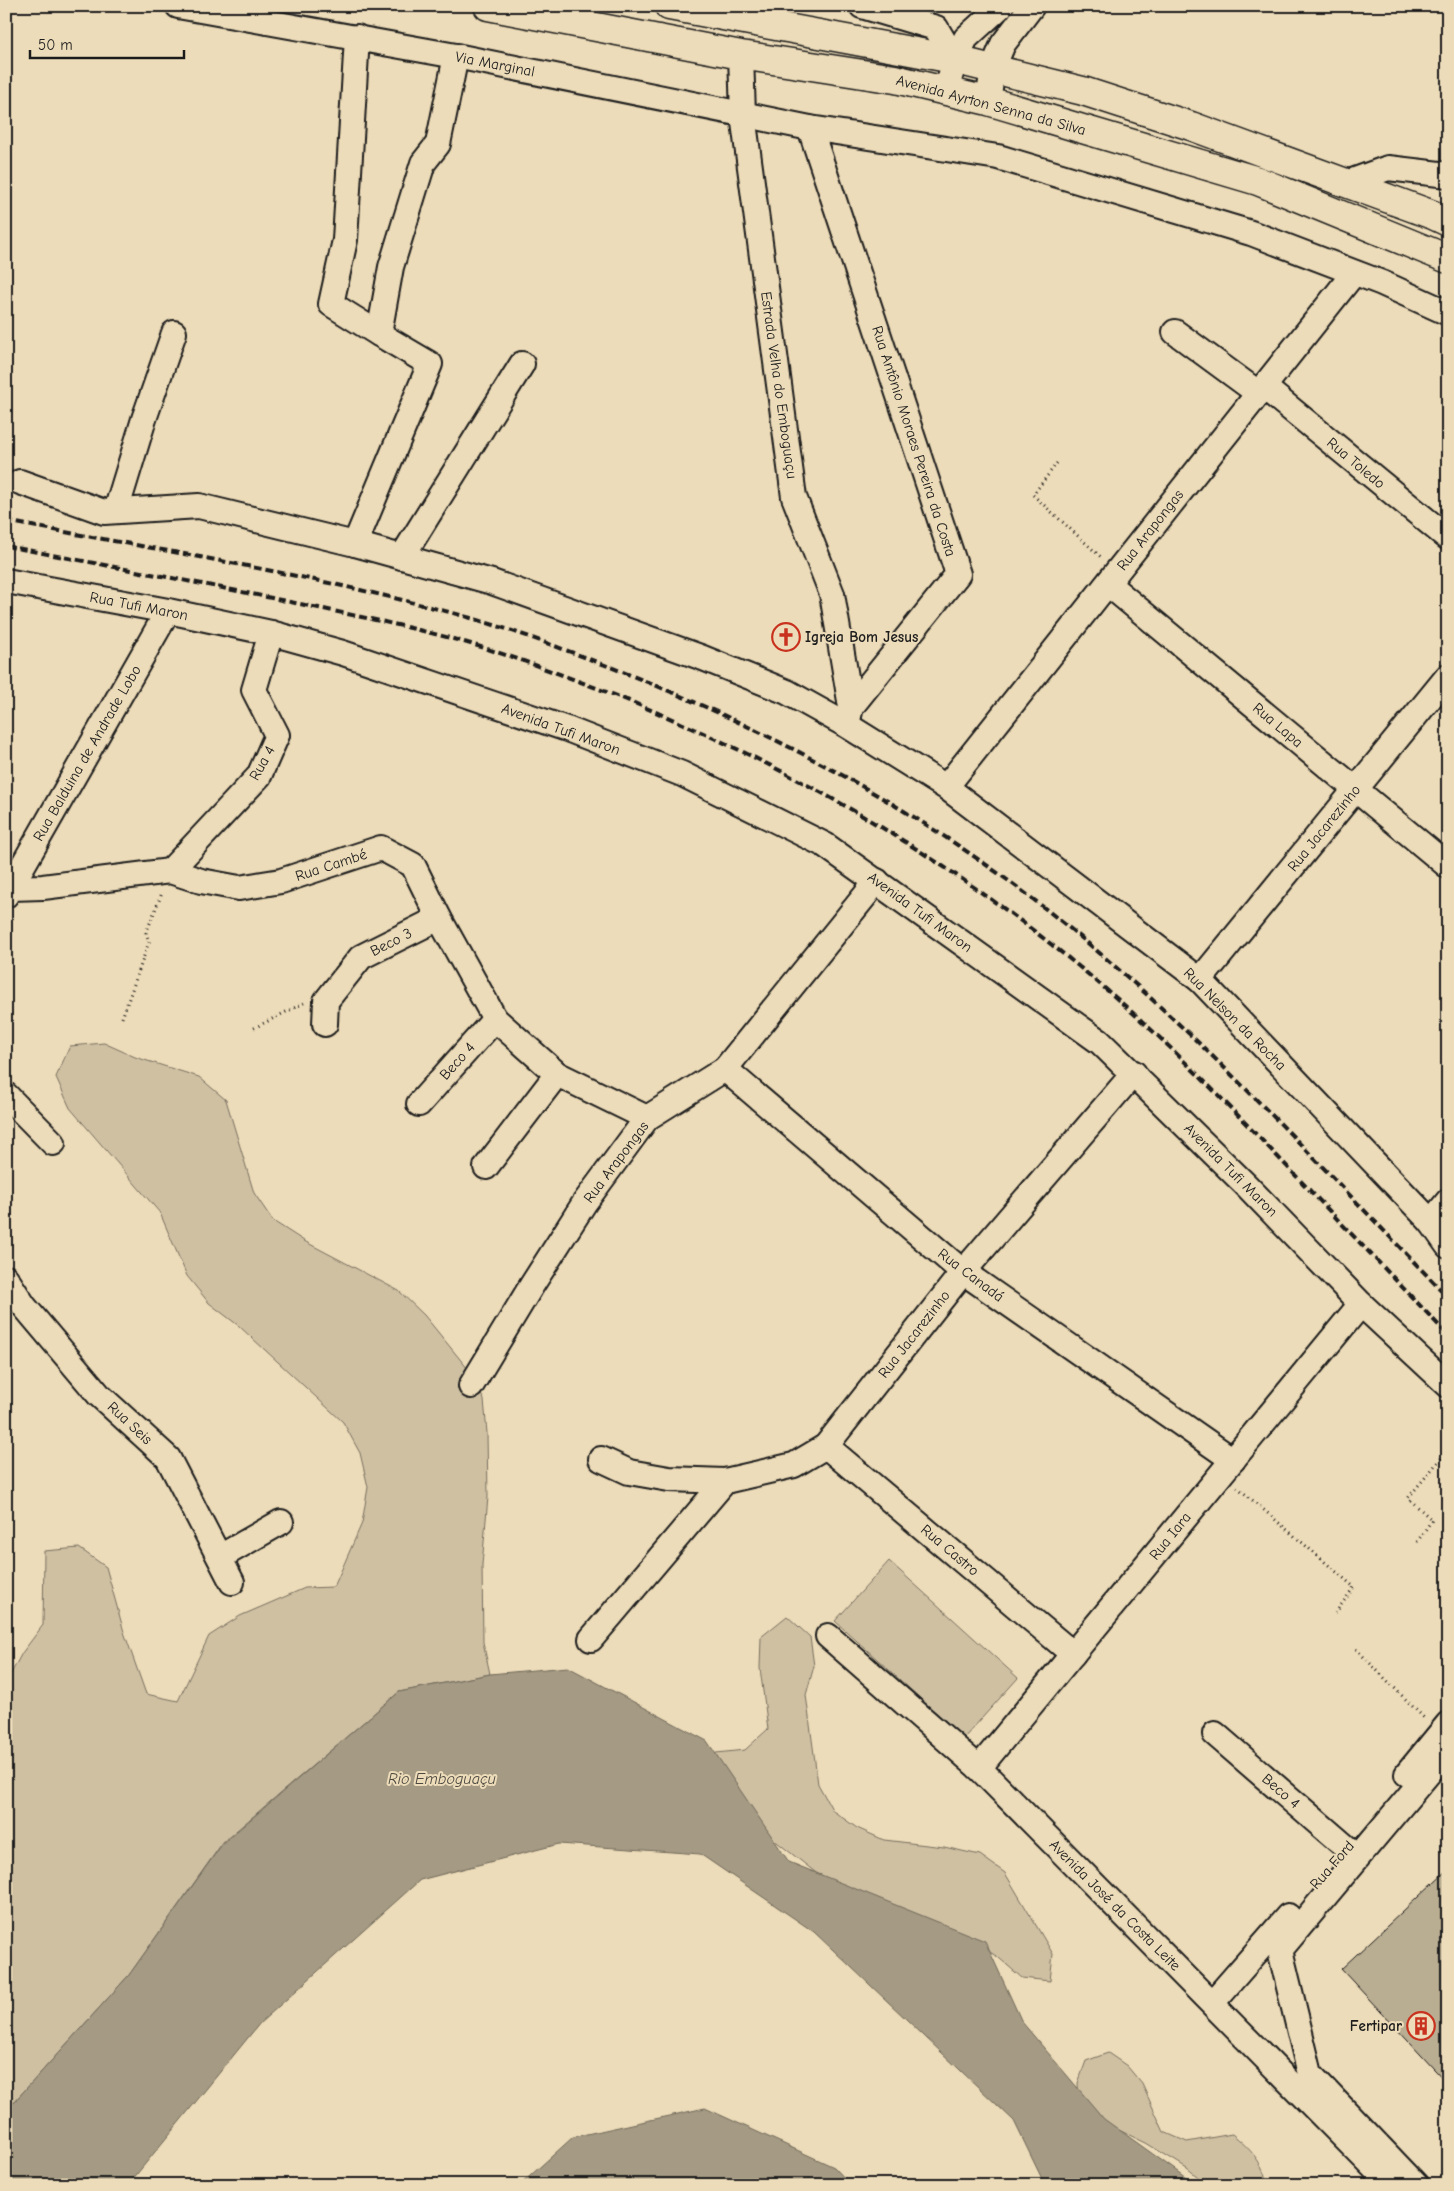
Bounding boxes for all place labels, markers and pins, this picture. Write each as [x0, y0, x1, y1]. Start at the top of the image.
church icon: Igreja Bom Jesus [771, 622, 801, 652]
place label: Igreja Bom Jesus [805, 628, 918, 646]
building icon: Fertipar [1406, 2011, 1436, 2041]
place label: Fertipar [1350, 2017, 1402, 2035]

